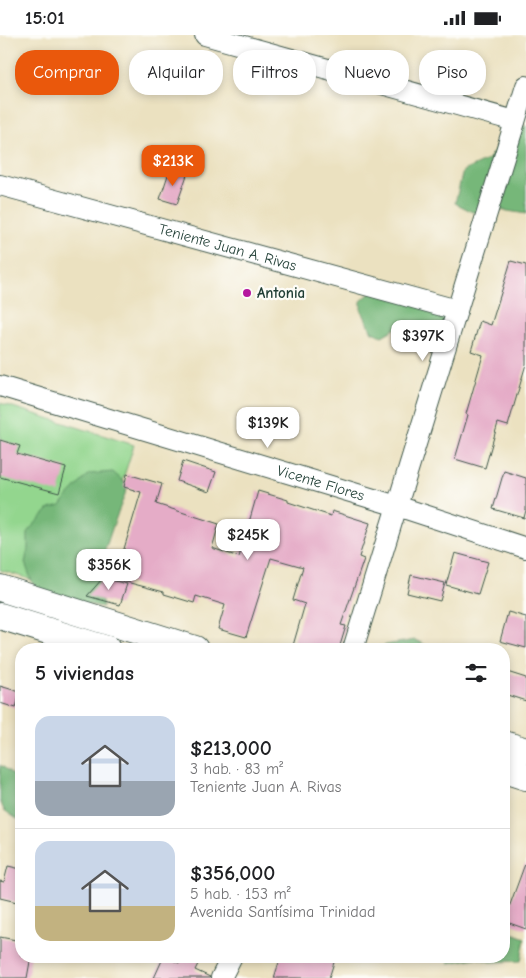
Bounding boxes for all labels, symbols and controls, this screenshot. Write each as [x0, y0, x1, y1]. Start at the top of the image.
text: 15:01 [25, 7, 65, 29]
chip: Comprar [15, 50, 119, 95]
chip: Alquilar [129, 50, 223, 95]
chip: Filtros [233, 50, 316, 95]
chip: Nuevo [326, 50, 409, 95]
chip: Piso [419, 50, 486, 95]
pin: $213K [138, 145, 208, 187]
text: $213K [153, 152, 193, 170]
street label: Teniente Juan A. Rivas [157, 220, 299, 275]
place label: Antonia [257, 284, 305, 302]
marker: Antonia [241, 287, 253, 299]
pin: $397K [388, 319, 458, 362]
text: $397K [402, 327, 444, 345]
pin: $139K [233, 407, 303, 449]
text: $139K [247, 414, 289, 432]
street label: Vicente Flores [275, 461, 366, 505]
pin: $245K [213, 519, 283, 561]
text: $245K [227, 526, 269, 544]
pin: $356K [74, 549, 144, 591]
text: $356K [87, 556, 131, 574]
icon: filters [462, 659, 490, 687]
text: 5 viviendas [35, 661, 134, 685]
icon: home [75, 736, 135, 796]
text: $213,000 [190, 736, 272, 760]
text: 3 hab. · 83 m² [190, 760, 283, 778]
text: Teniente Juan A. Rivas [190, 778, 341, 796]
icon: home [75, 861, 135, 921]
text: $356,000 [190, 861, 275, 885]
text: 5 hab. · 153 m² [190, 885, 291, 903]
text: Avenida Santísima Trinidad [190, 903, 376, 921]

